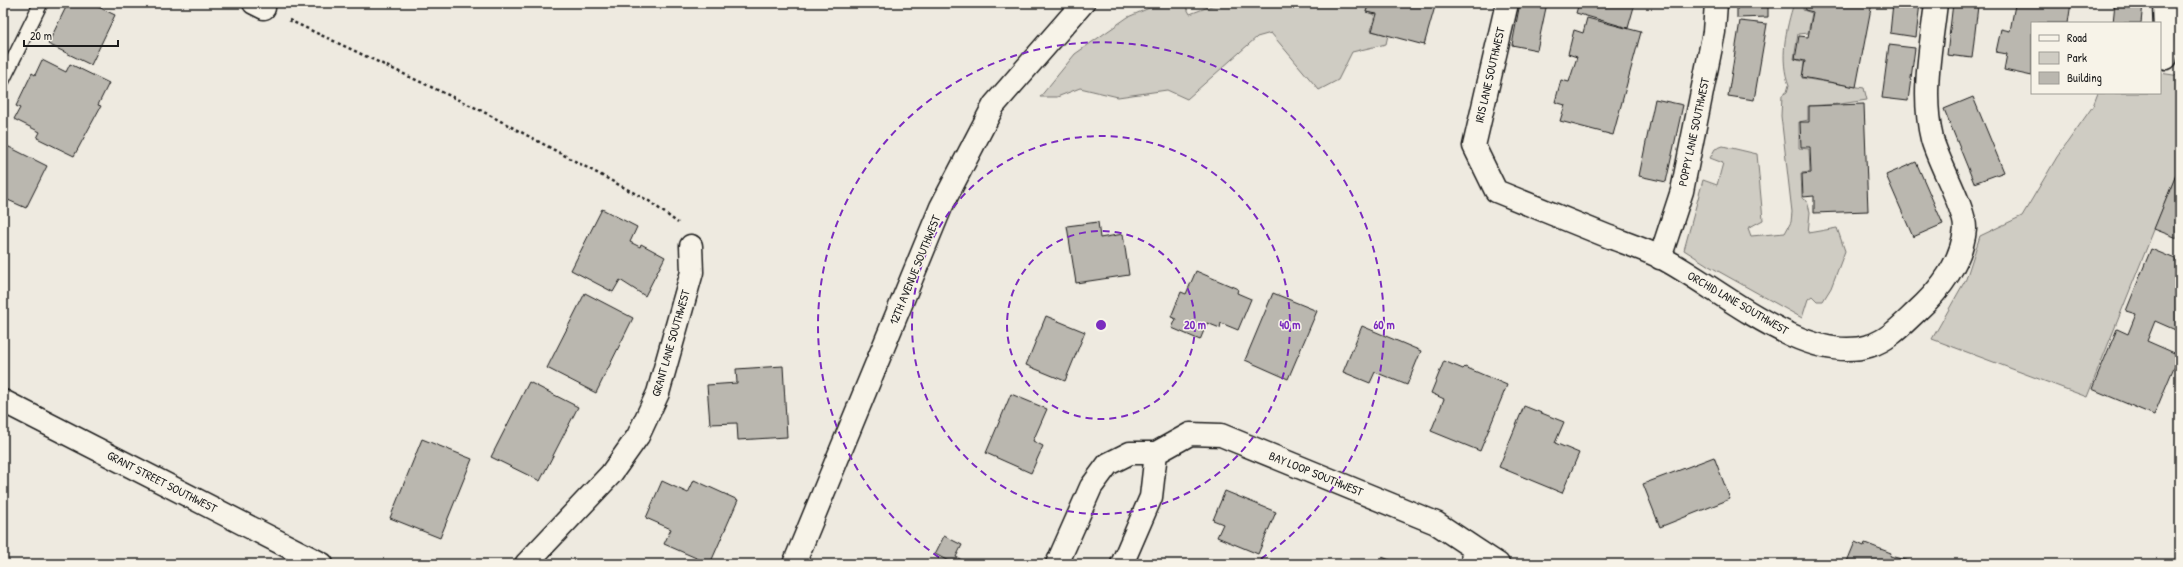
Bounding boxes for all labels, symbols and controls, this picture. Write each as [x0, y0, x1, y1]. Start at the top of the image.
scale bar [24, 22, 118, 48]
legend [2031, 22, 2161, 94]
street label: IRIS LANE SOUTHWEST [1470, 25, 1509, 125]
text: 20 m [30, 27, 52, 44]
text: Road [2067, 29, 2087, 46]
text: Park [2067, 49, 2087, 66]
text: Building [2067, 69, 2102, 86]
street label: POPPY LANE SOUTHWEST [1674, 76, 1713, 188]
street label: 12TH AVENUE SOUTHWEST [885, 212, 944, 327]
street label: ORCHID LANE SOUTHWEST [1685, 267, 1792, 339]
street label: GRANT LANE SOUTHWEST [647, 287, 694, 398]
text: 20 m [1184, 316, 1206, 333]
text: 40 m [1280, 316, 1300, 333]
text: 60 m [1373, 316, 1395, 333]
centre of rings [1094, 318, 1108, 332]
street label: GRANT STREET SOUTHWEST [104, 446, 220, 517]
street label: BAY LOOP SOUTHWEST [1267, 447, 1366, 500]

